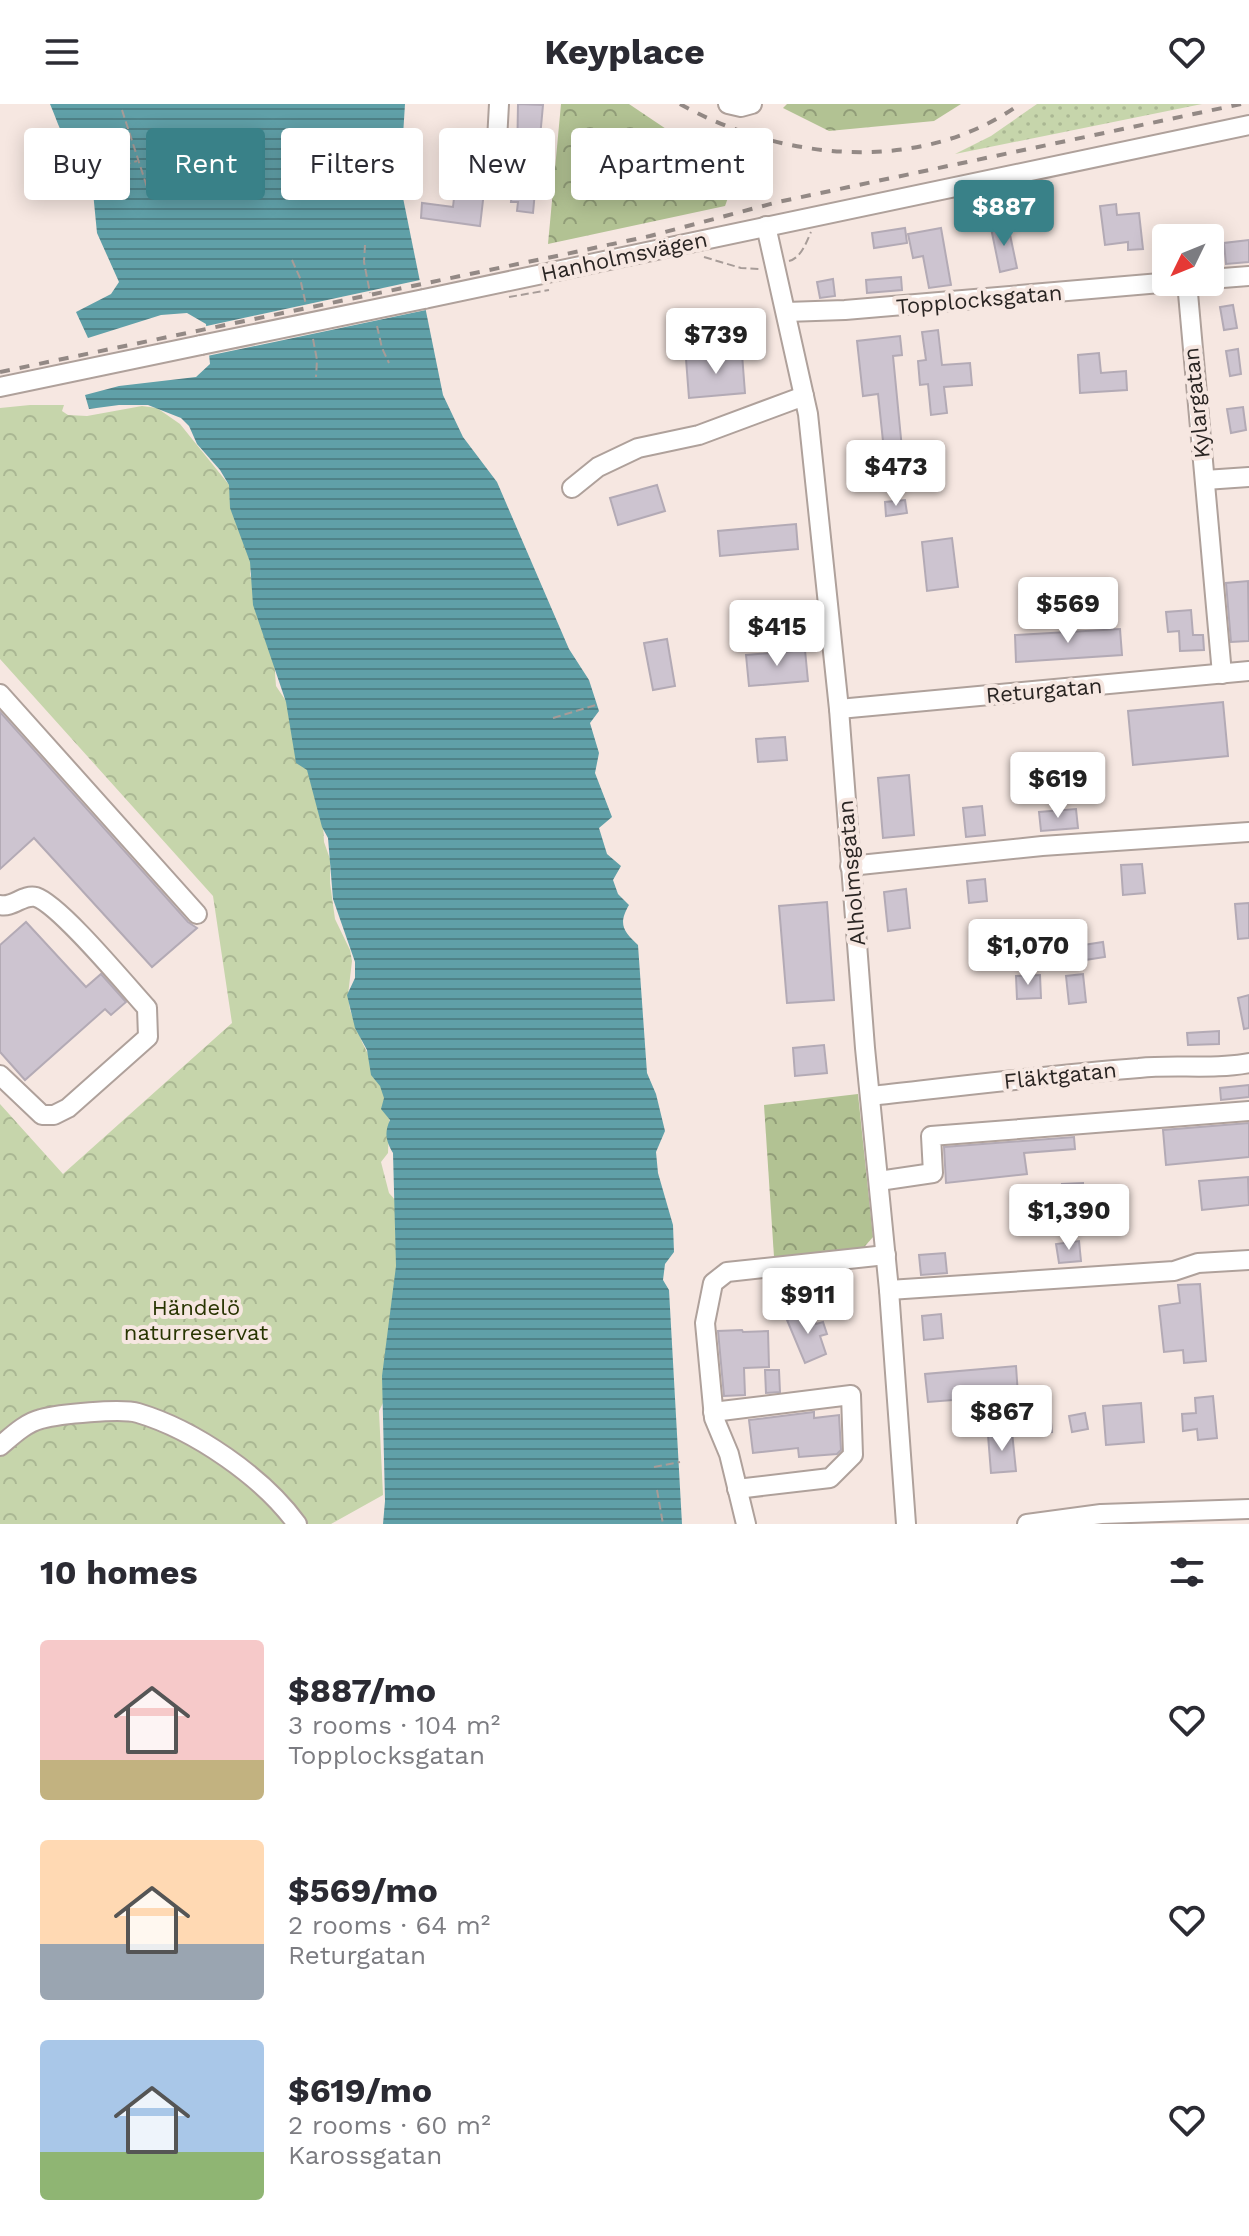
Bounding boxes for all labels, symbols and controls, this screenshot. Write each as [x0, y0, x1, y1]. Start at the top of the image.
icon: menu [40, 30, 84, 74]
icon: heart [1165, 30, 1209, 74]
text: Keyplace [544, 31, 705, 73]
chip: Buy [24, 128, 130, 200]
chip: Rent [146, 128, 265, 200]
chip: Filters [281, 128, 423, 200]
chip: New [439, 128, 555, 200]
chip: Apartment [571, 128, 773, 200]
pin: $887 [957, 180, 1051, 248]
text: $887 [972, 191, 1036, 221]
north arrow [1152, 224, 1224, 296]
map controls [1152, 224, 1224, 296]
street label: Hanholmsvägen [539, 227, 710, 286]
street label: Topplocksgatan [895, 280, 1063, 319]
pin: $739 [669, 308, 763, 376]
text: $739 [684, 319, 748, 349]
street label: Kylargatan [1178, 346, 1215, 460]
pin: $473 [849, 440, 943, 508]
text: $473 [864, 451, 928, 481]
pin: $569 [1021, 577, 1115, 645]
text: $569 [1036, 588, 1100, 618]
pin: $415 [730, 600, 824, 668]
text: $415 [747, 611, 807, 641]
street label: Returgatan [985, 673, 1103, 708]
pin: $619 [1011, 752, 1105, 820]
text: $619 [1028, 763, 1088, 793]
street label: Alholmsgatan [833, 799, 870, 947]
pin: $1,070 [963, 919, 1093, 987]
text: $1,070 [986, 930, 1070, 960]
street label: Fläktgatan [1002, 1057, 1118, 1094]
pin: $1,390 [1004, 1184, 1134, 1252]
text: $1,390 [1027, 1195, 1111, 1225]
pin: $911 [761, 1268, 855, 1336]
text: $911 [780, 1279, 836, 1309]
park label: Händelö naturreservat [124, 1295, 268, 1345]
pin: $867 [955, 1385, 1049, 1453]
text: $867 [970, 1396, 1034, 1426]
icon: filters [1165, 1550, 1209, 1594]
text: 10 homes [40, 1552, 198, 1592]
text: $887/mo [288, 1670, 436, 1710]
icon: home [104, 1672, 200, 1768]
icon: heart [1165, 1698, 1209, 1742]
text: 3 rooms · 104 m² [288, 1710, 500, 1740]
text: Topplocksgatan [288, 1740, 485, 1770]
text: $569/mo [288, 1870, 438, 1910]
icon: home [104, 1872, 200, 1968]
icon: heart [1165, 1898, 1209, 1942]
text: 2 rooms · 64 m² [288, 1910, 490, 1940]
text: Returgatan [288, 1940, 426, 1970]
text: $619/mo [288, 2070, 432, 2110]
icon: home [104, 2072, 200, 2168]
icon: heart [1165, 2098, 1209, 2142]
text: 2 rooms · 60 m² [288, 2110, 491, 2140]
text: Karossgatan [288, 2140, 442, 2170]

